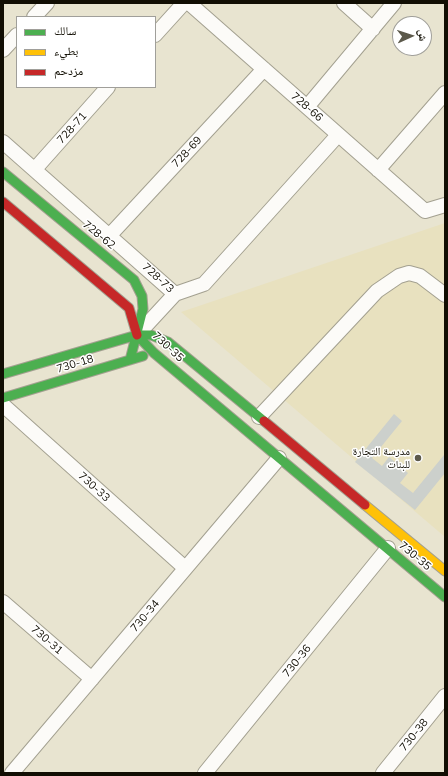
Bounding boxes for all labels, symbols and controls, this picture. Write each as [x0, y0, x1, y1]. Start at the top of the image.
legend [16, 16, 156, 88]
north arrow [392, 16, 432, 56]
text: سالك [54, 23, 76, 38]
text: ش [416, 29, 430, 42]
text: بطيء [54, 43, 78, 58]
text: مزدحم [54, 63, 83, 78]
street label: 728-66 [288, 90, 326, 124]
street label: 728-71 [54, 110, 90, 146]
street label: 728-69 [169, 134, 205, 170]
street label: 728-62 [80, 218, 118, 252]
street label: 728-73 [140, 260, 176, 296]
street label: 730-35 [150, 329, 186, 365]
street label: 730-18 [55, 352, 95, 376]
place label: مدرسة التجارة للبنات [353, 445, 410, 471]
marker: مدرسة التجارة للبنات [413, 453, 423, 463]
street label: 730-33 [76, 469, 112, 505]
street label: 730-35 [396, 539, 434, 573]
street label: 730-34 [128, 597, 162, 635]
street label: 730-31 [28, 623, 66, 657]
street label: 730-36 [280, 642, 314, 680]
street label: 730-38 [397, 716, 431, 754]

